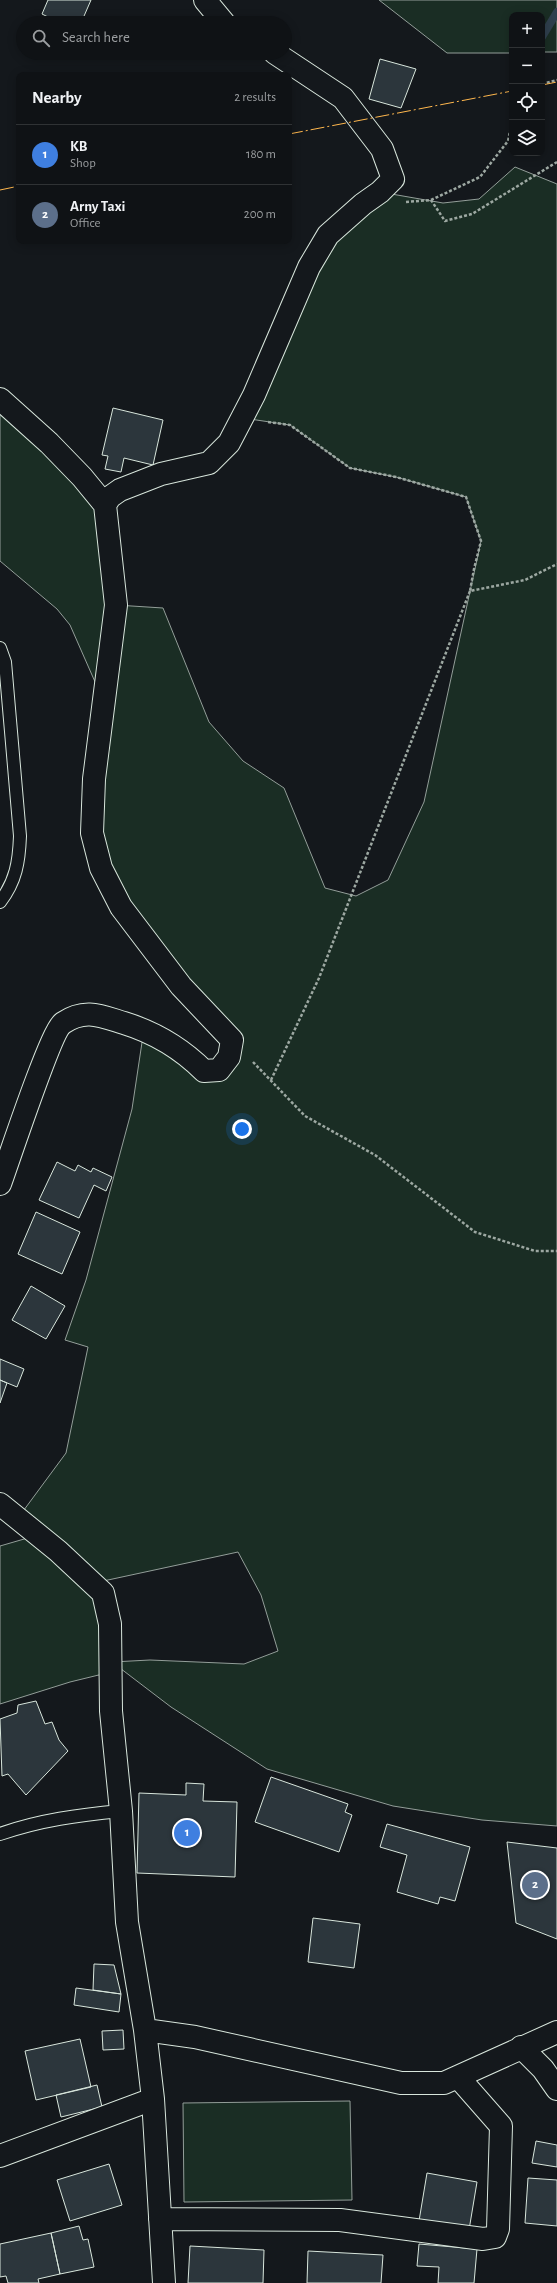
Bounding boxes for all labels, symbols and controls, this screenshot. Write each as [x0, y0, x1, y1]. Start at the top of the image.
map controls [509, 12, 545, 156]
button: + [509, 12, 545, 48]
search box [16, 16, 292, 60]
icon: search [30, 27, 52, 49]
text: Search here [62, 30, 130, 45]
button: − [509, 48, 545, 84]
button: locate [509, 84, 545, 120]
text: Nearby [32, 89, 82, 106]
text: 2 results [234, 91, 276, 104]
button: layers [509, 120, 545, 156]
text: KB [70, 139, 87, 154]
text: 1 [43, 148, 47, 161]
text: 180 m [246, 148, 276, 161]
text: Shop [70, 157, 96, 170]
text: Arny Taxi [70, 199, 125, 214]
text: 2 [42, 208, 48, 221]
text: 200 m [244, 208, 276, 221]
text: Office [70, 217, 100, 230]
your location [232, 1119, 252, 1139]
pin: 1 [174, 1818, 200, 1848]
pin: 2 [522, 1870, 548, 1900]

